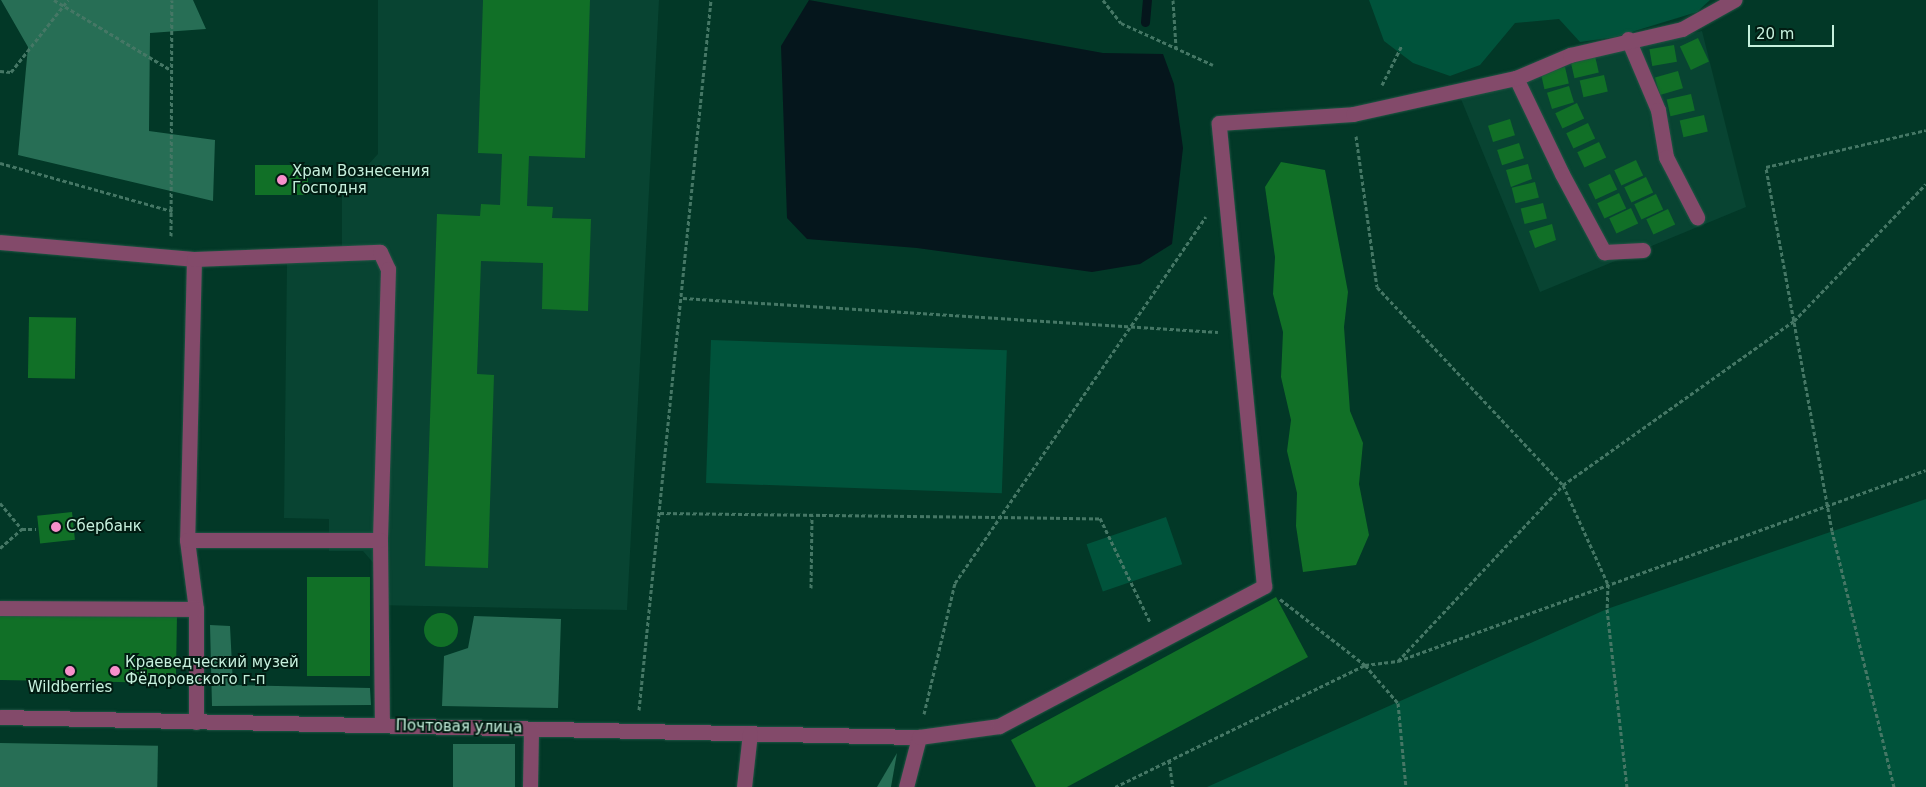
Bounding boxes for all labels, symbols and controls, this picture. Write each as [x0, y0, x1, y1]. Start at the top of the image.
scale bar [1751, 15, 1837, 47]
text: 20 m [1756, 25, 1794, 43]
place label: Храм Вознесения Господня [292, 162, 430, 197]
marker: Храм Вознесения Господня [276, 174, 288, 186]
place label: Сбербанк [66, 518, 142, 536]
marker: Сбербанк [50, 521, 62, 533]
place label: Краеведческий музей Фёдоровского г-п [125, 653, 299, 688]
marker: Wildberries [64, 665, 76, 677]
marker: Краеведческий музей Фёдоровского г-п [109, 665, 121, 677]
place label: Wildberries [28, 679, 112, 697]
street label: Почтовая улица [396, 717, 522, 737]

